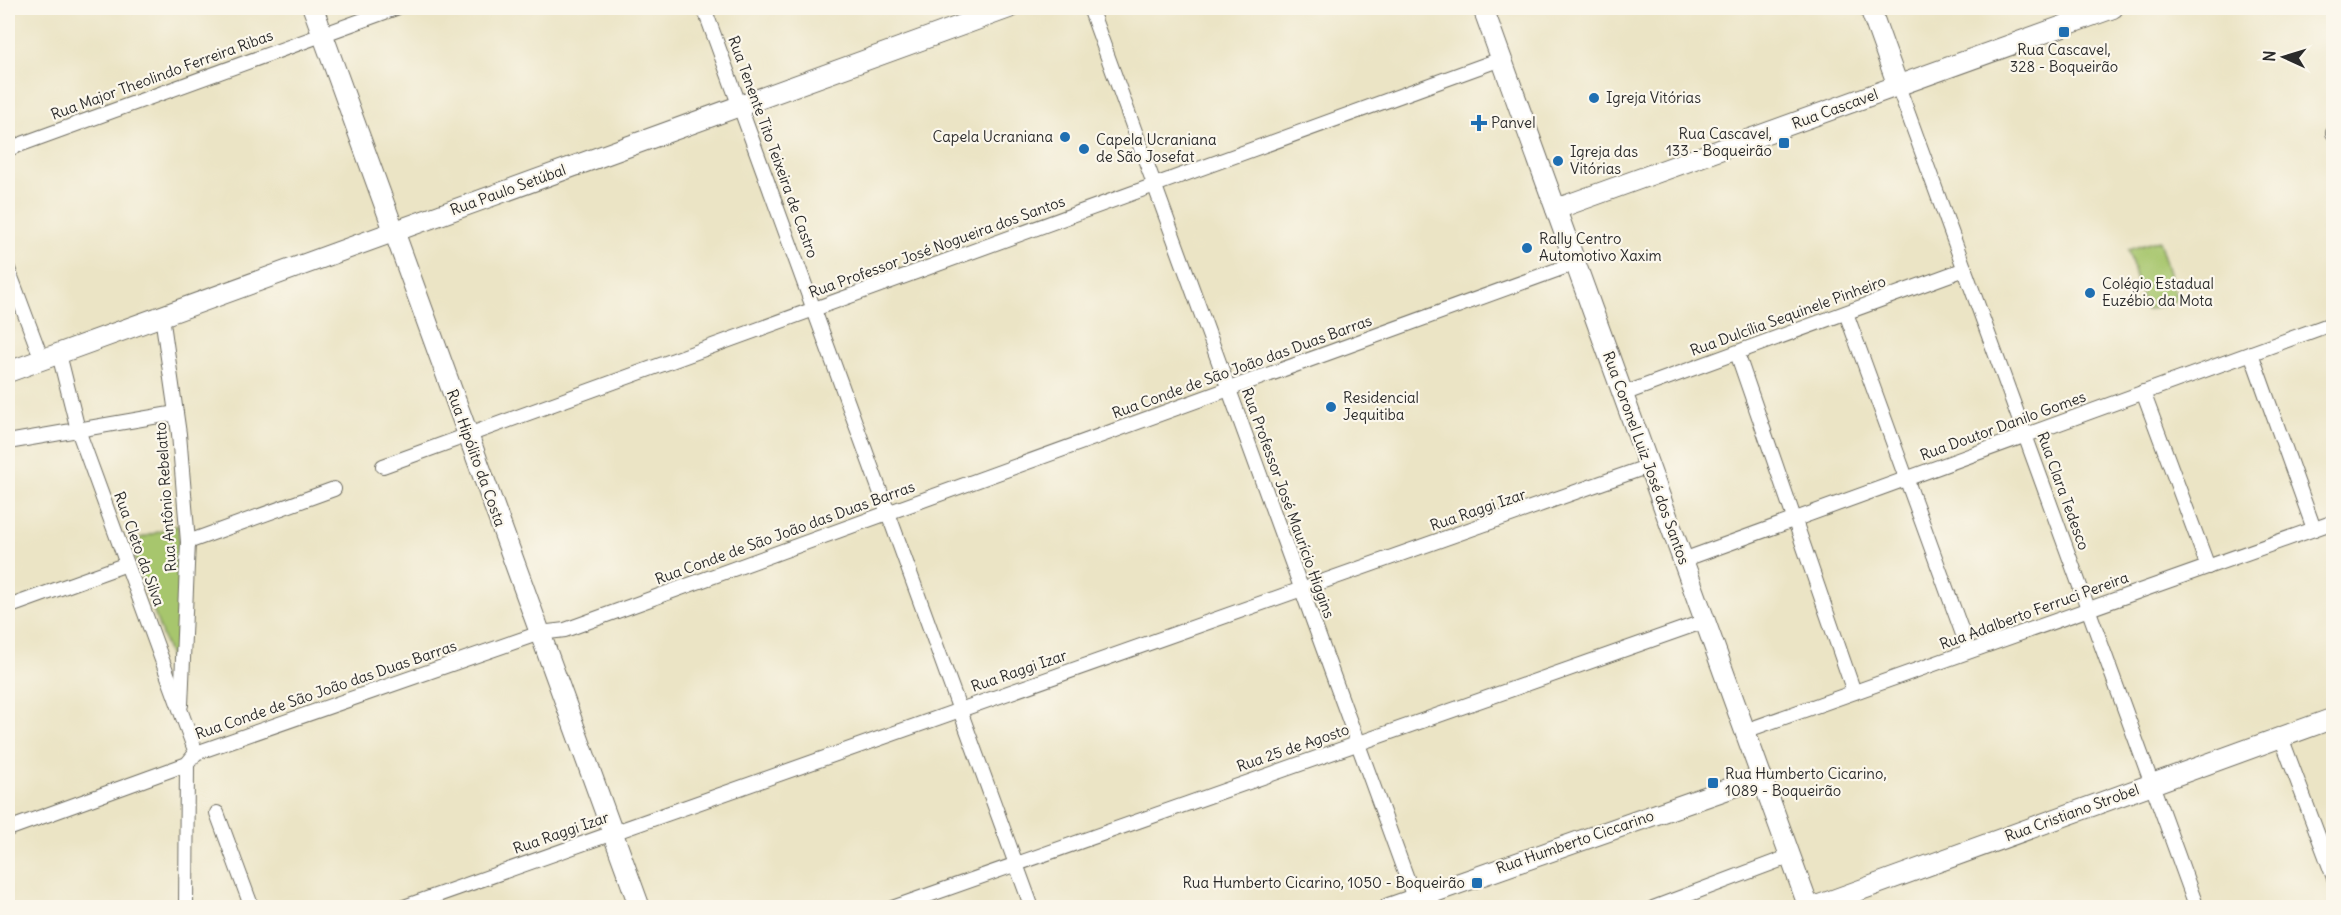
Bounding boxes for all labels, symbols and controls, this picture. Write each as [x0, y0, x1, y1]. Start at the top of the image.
street label: Rua Major Theolindo Ferreira Ribas [48, 25, 276, 124]
marker: Rua Cascavel, 328 - Boqueirão [2057, 25, 2071, 39]
north arrow [2254, 27, 2314, 87]
street label: Rua Tenente Tito Teixeira de Castro [724, 33, 823, 260]
place label: Rua Cascavel, 328 - Boqueirão [2010, 40, 2118, 76]
text: N [2259, 50, 2279, 62]
street label: Rua Cascavel [1789, 84, 1880, 133]
place label: Igreja Vitórias [1606, 88, 1701, 107]
marker: Igreja Vitórias [1587, 91, 1601, 105]
place label: Panvel [1491, 113, 1536, 132]
marker: Panvel [1472, 116, 1486, 130]
place label: Rua Cascavel, 133 - Boqueirão [1666, 124, 1772, 160]
place label: Capela Ucraniana [932, 127, 1053, 146]
marker: Capela Ucraniana [1058, 130, 1072, 144]
place label: Capela Ucraniana de São Josefat [1096, 130, 1217, 166]
marker: Rua Cascavel, 133 - Boqueirão [1777, 136, 1791, 150]
marker: Capela Ucraniana de São Josefat [1077, 142, 1091, 156]
place label: Igreja das Vitórias [1570, 142, 1638, 178]
marker: Igreja das Vitórias [1551, 154, 1565, 168]
street label: Rua Paulo Setúbal [447, 160, 568, 219]
street label: Rua Professor José Nogueira dos Santos [806, 191, 1068, 302]
place label: Rally Centro Automotivo Xaxim [1539, 229, 1662, 265]
marker: Rally Centro Automotivo Xaxim [1520, 241, 1534, 255]
street label: Rua Dulcília Sequinele Pinheiro [1687, 271, 1888, 360]
place label: Colégio Estadual Euzébio da Mota [2102, 274, 2214, 310]
marker: Colégio Estadual Euzébio da Mota [2083, 286, 2097, 300]
street label: Rua Conde de São João das Duas Barras [1109, 310, 1375, 423]
street label: Rua Coronel Luiz José dos Santos [1599, 349, 1694, 567]
street label: Rua Professor José Maurício Higgins [1238, 385, 1339, 621]
street label: Rua Hipólito da Costa [443, 387, 510, 529]
street label: Rua Doutor Danilo Gomes [1917, 387, 2089, 464]
place label: Residencial Jequitiba [1343, 388, 1419, 424]
marker: Residencial Jequitiba [1324, 400, 1338, 414]
street label: Rua Antônio Rebelatto [151, 421, 180, 573]
street label: Rua Clara Tedesco [2033, 429, 2094, 553]
street label: Rua Conde de São João das Duas Barras [652, 476, 918, 589]
street label: Rua Raggi Izar [1427, 484, 1528, 535]
street label: Rua Cleto da Silva [110, 489, 169, 609]
street label: Rua Adalberto Ferruci Pereira [1937, 567, 2131, 654]
street label: Rua Conde de São João das Duas Barras [193, 636, 459, 743]
street label: Rua Raggi Izar [968, 645, 1069, 696]
street label: Rua 25 de Agosto [1234, 719, 1352, 776]
place label: Rua Humberto Cicarino, 1089 - Boqueirão [1725, 764, 1887, 800]
marker: Rua Humberto Cicarino, 1089 - Boqueirão [1706, 776, 1720, 790]
street label: Rua Cristiano Strobel [2002, 779, 2141, 846]
street label: Rua Humberto Ciccarino [1493, 806, 1656, 878]
street label: Rua Raggi Izar [510, 807, 611, 858]
place label: Rua Humberto Cicarino, 1050 - Boqueirão [1182, 873, 1465, 892]
marker: Rua Humberto Cicarino, 1050 - Boqueirão [1470, 876, 1484, 890]

